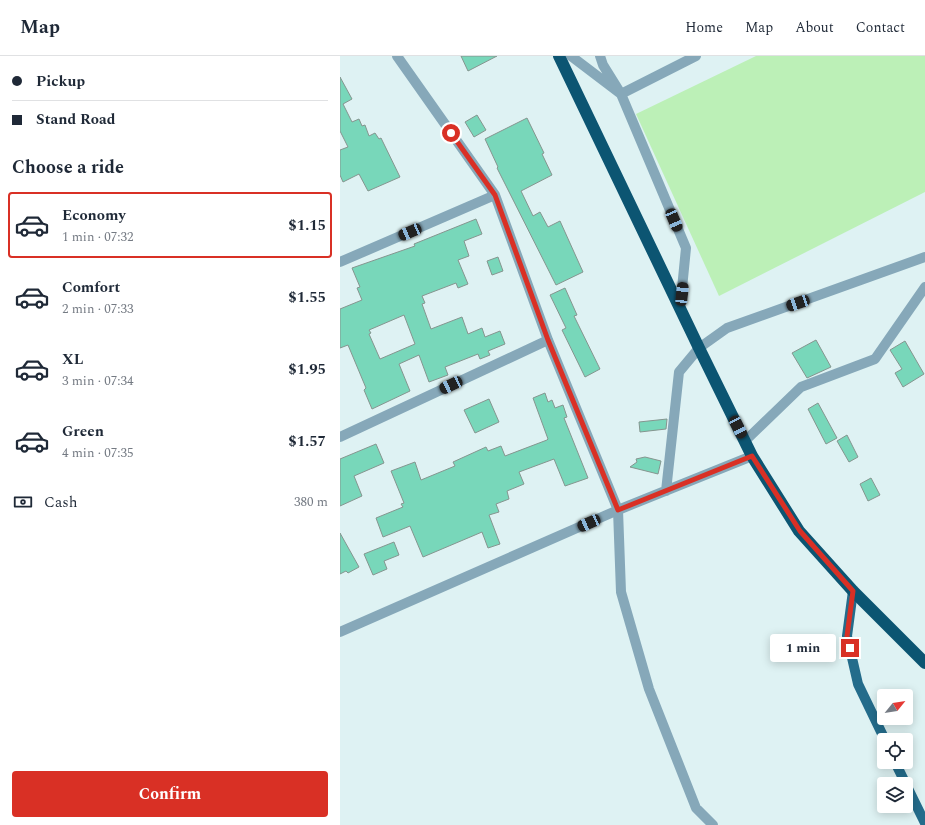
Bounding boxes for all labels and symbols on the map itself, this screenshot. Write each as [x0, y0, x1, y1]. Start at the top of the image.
route start [442, 124, 460, 142]
car [664, 207, 684, 233]
car [397, 222, 423, 242]
car [675, 281, 689, 307]
car [785, 293, 811, 313]
car [438, 374, 464, 396]
car [727, 414, 749, 440]
car [576, 513, 602, 533]
callout: 1 min [770, 634, 836, 662]
route end [841, 639, 859, 657]
north arrow [877, 689, 913, 725]

